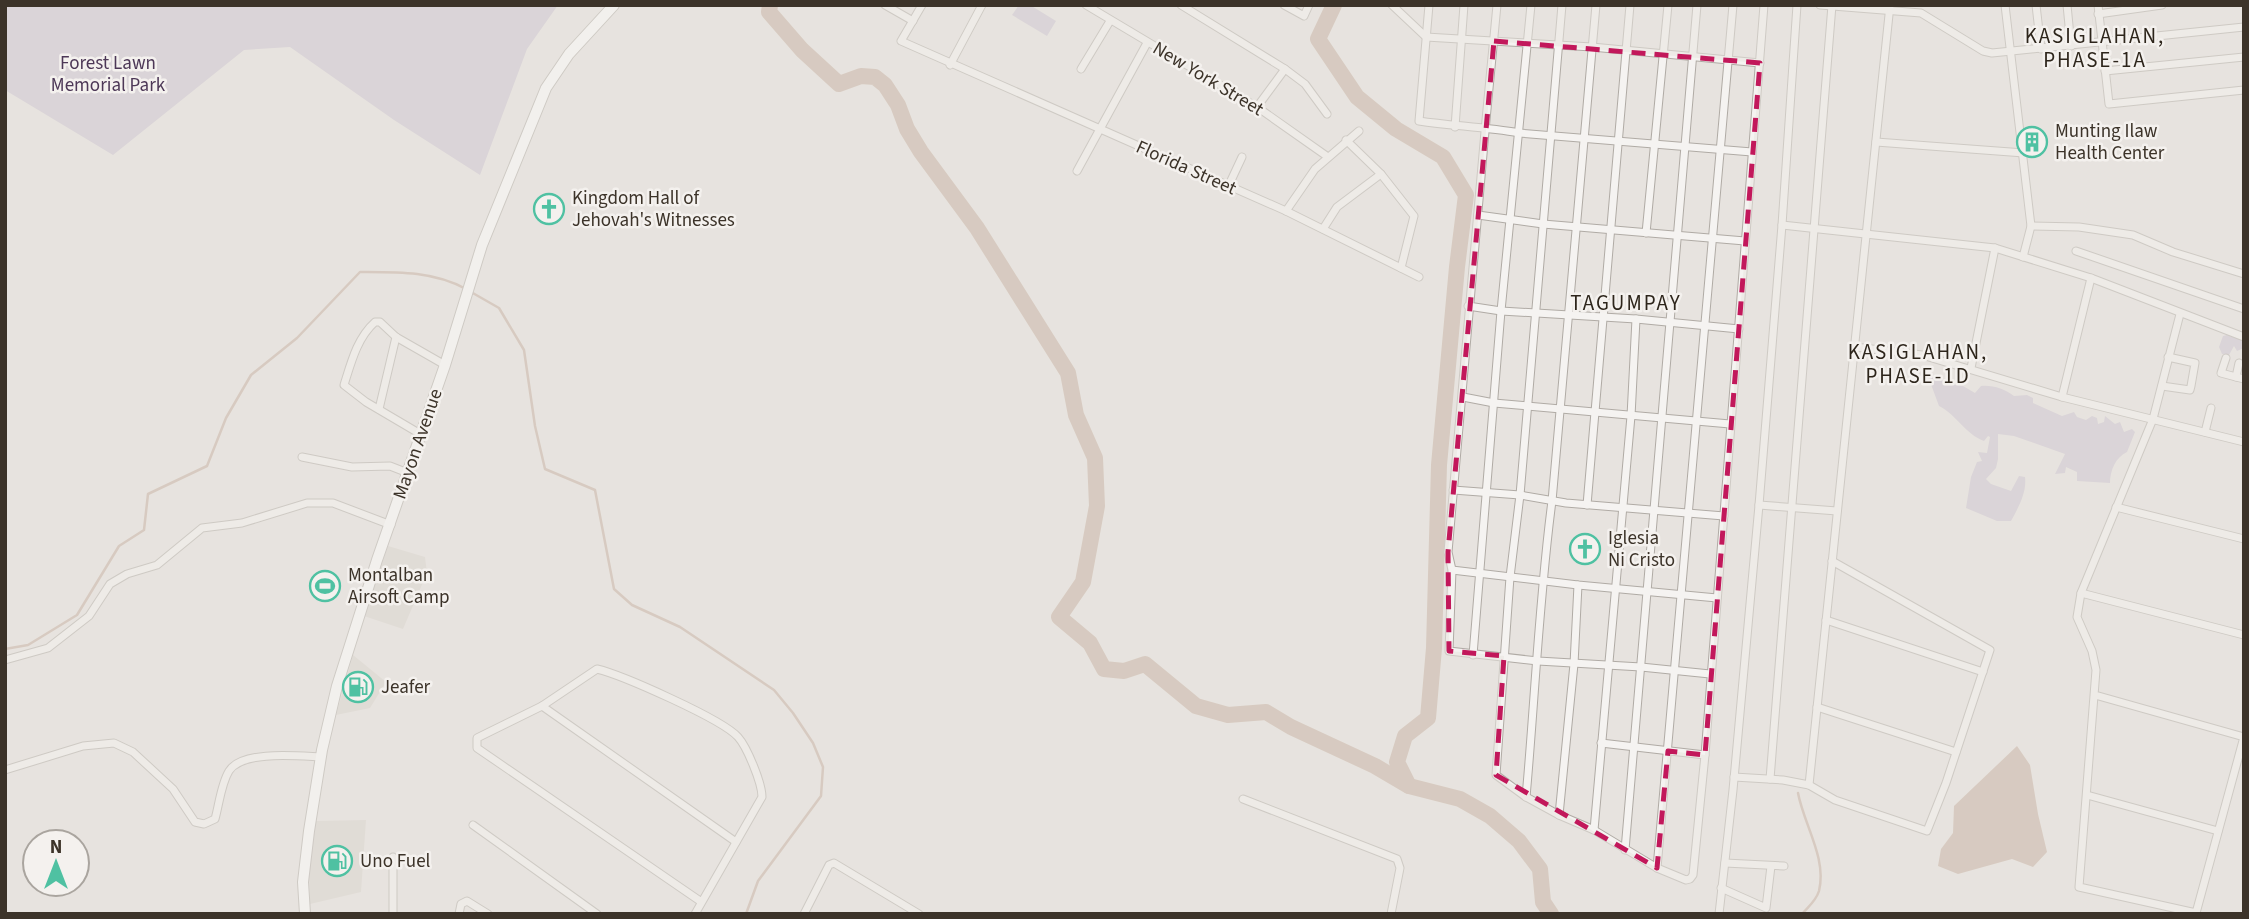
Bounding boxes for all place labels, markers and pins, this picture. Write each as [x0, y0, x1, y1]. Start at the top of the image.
place label: Munting Ilaw Health Center [2055, 118, 2165, 167]
building icon: Munting Ilaw Health Center [2015, 125, 2049, 159]
place label: Kingdom Hall of Jehovah's Witnesses [572, 185, 735, 234]
church icon: Kingdom Hall of Jehovah's Witnesses [532, 192, 566, 226]
place label: Iglesia Ni Cristo [1608, 525, 1675, 574]
church icon: Iglesia Ni Cristo [1568, 532, 1602, 566]
place label: Montalban Airsoft Camp [348, 562, 450, 611]
sports icon: Montalban Airsoft Camp [308, 569, 342, 603]
fuel station icon: Jeafer [341, 670, 375, 704]
place label: Jeafer [381, 674, 431, 701]
fuel station icon: Uno Fuel [320, 844, 354, 878]
place label: Uno Fuel [360, 848, 431, 875]

